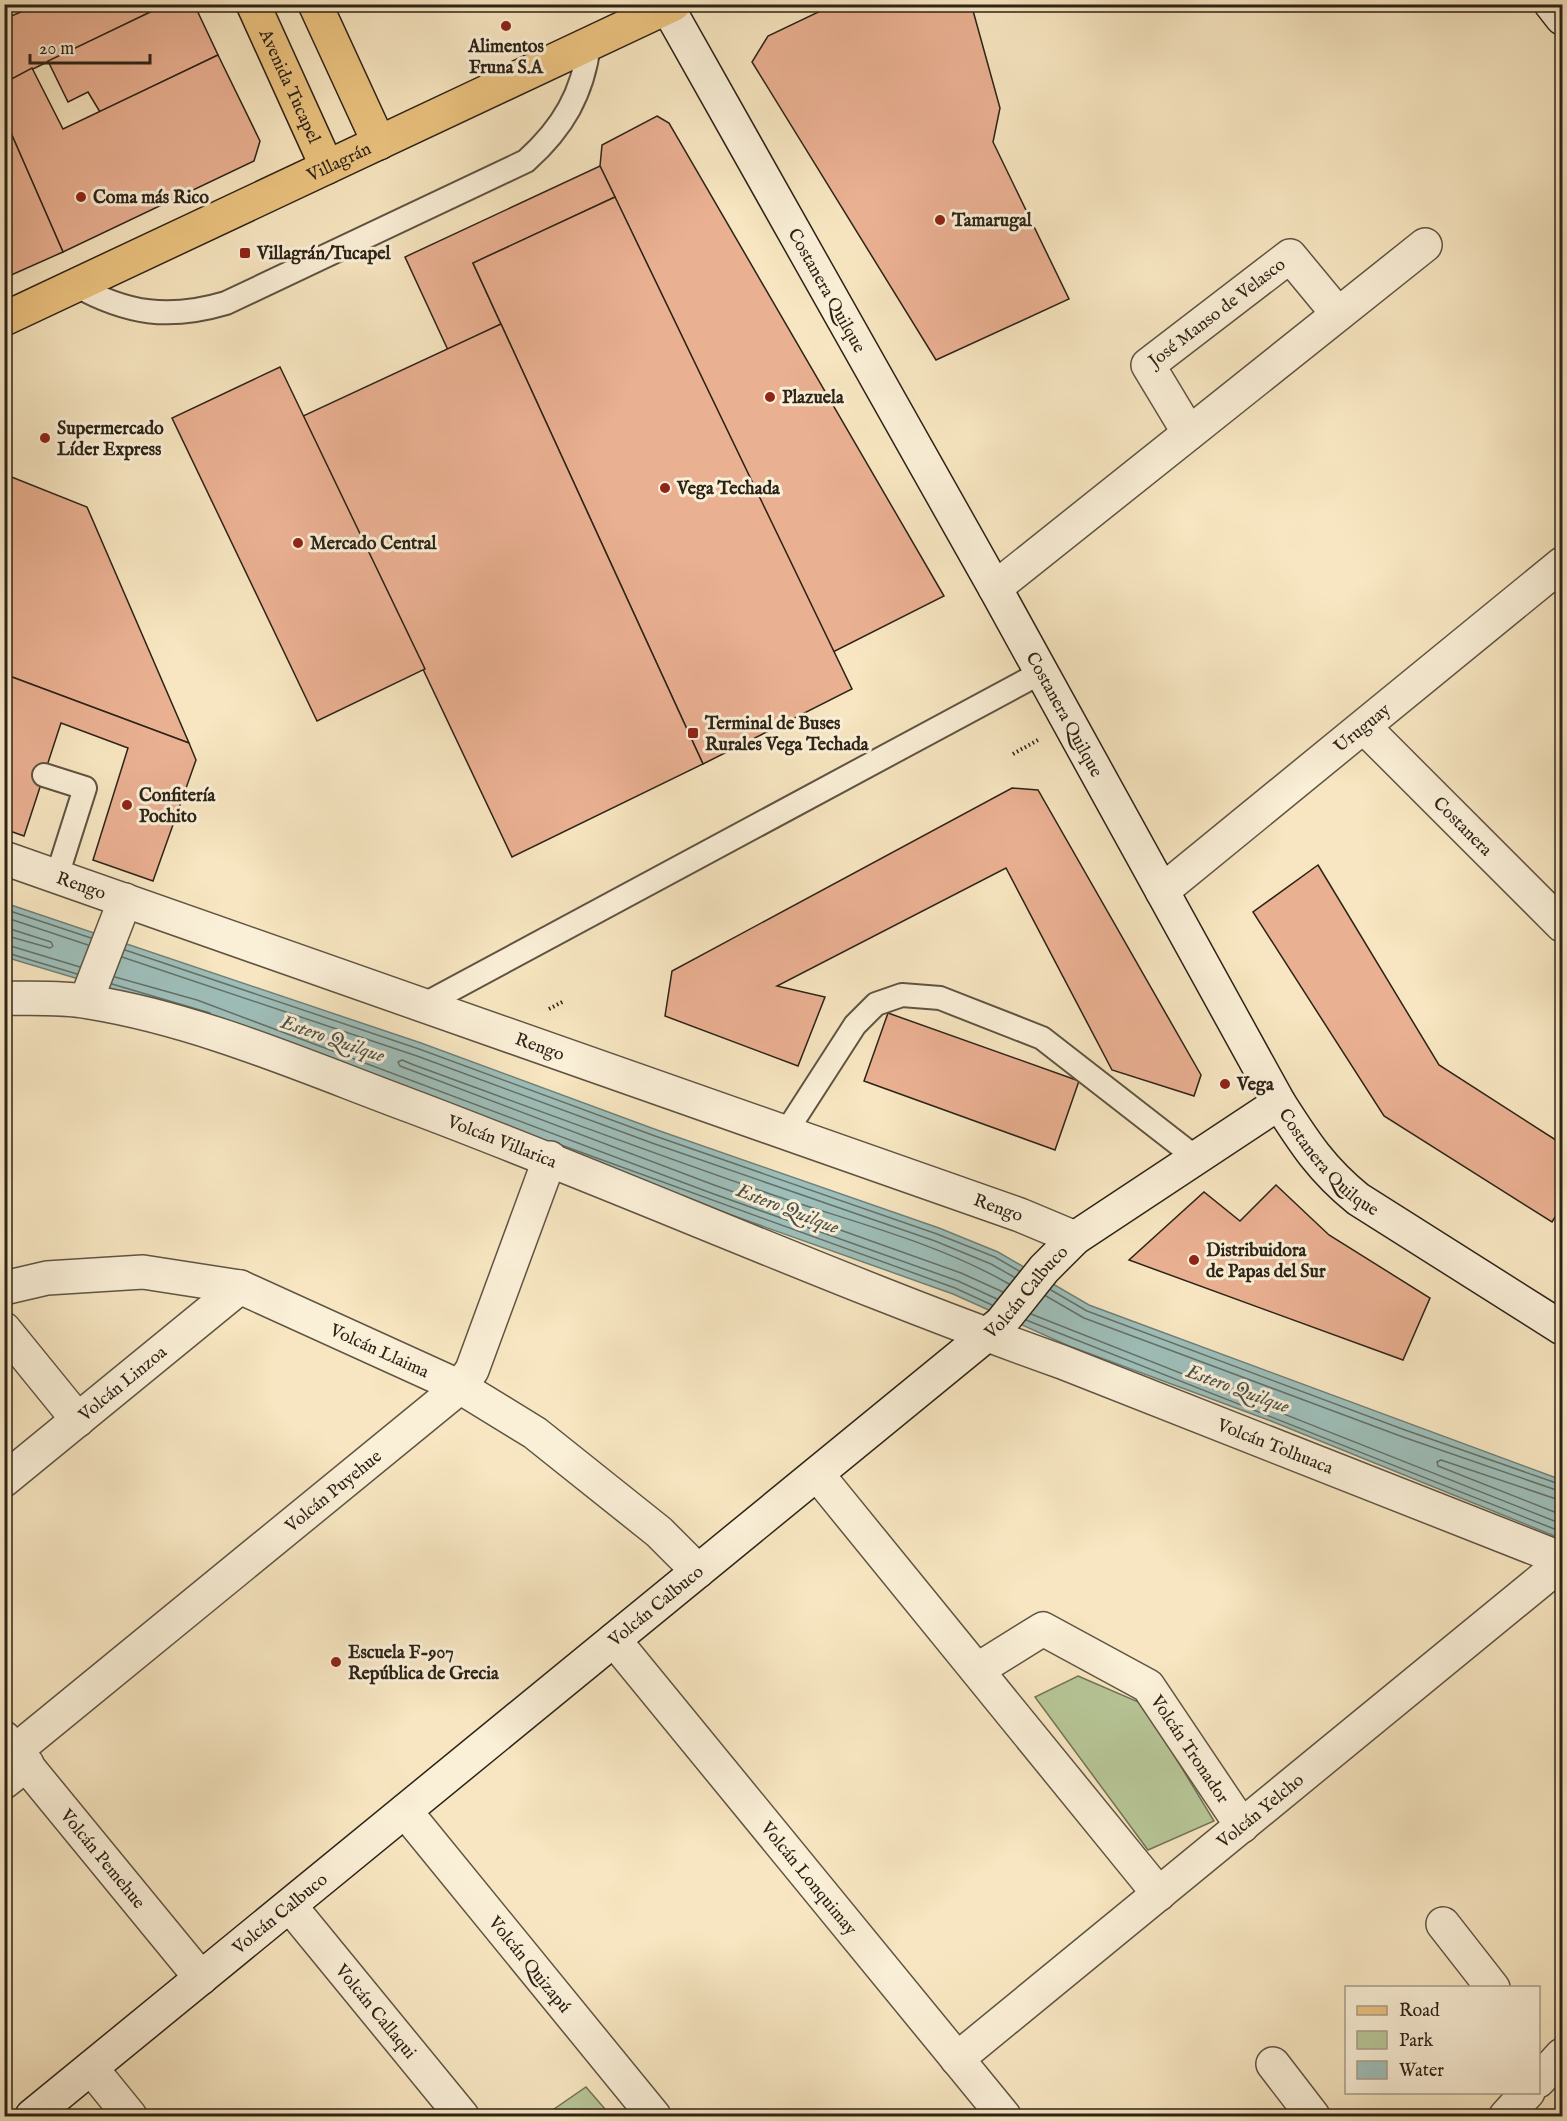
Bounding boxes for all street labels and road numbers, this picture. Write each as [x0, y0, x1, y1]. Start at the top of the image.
street label: Avenida Tucapel [253, 25, 325, 147]
street label: Villagrán [303, 138, 376, 188]
street label: Costanera Quilque [782, 225, 870, 357]
street label: José Manso de Velasco [1143, 253, 1291, 375]
street label: Costanera Quilque [1020, 648, 1107, 782]
street label: Uruguay [1330, 699, 1396, 759]
street label: Costanera [1427, 792, 1497, 862]
street label: Rengo [53, 867, 109, 906]
street label: Rengo [512, 1028, 567, 1067]
street label: Costanera Quilque [1273, 1105, 1383, 1222]
street label: Volcán Villarica [443, 1111, 560, 1175]
street label: Rengo [970, 1190, 1026, 1228]
street label: Volcán Calbuco [980, 1241, 1074, 1345]
street label: Volcán Llaima [325, 1319, 433, 1384]
street label: Volcán Linzoa [74, 1341, 172, 1428]
street label: Volcán Tolhuaca [1213, 1414, 1336, 1481]
street label: Volcán Puyehue [280, 1446, 387, 1539]
street label: Volcán Calbuco [604, 1561, 709, 1653]
street label: Volcán Tronador [1144, 1690, 1234, 1809]
street label: Volcán Yelcho [1212, 1769, 1309, 1855]
street label: Volcán Pemehue [54, 1804, 149, 1914]
street label: Volcán Lonquimay [754, 1817, 861, 1941]
street label: Volcán Calbuco [228, 1869, 333, 1961]
street label: Volcán Quizapú [482, 1911, 575, 2018]
street label: Volcán Callaqui [329, 1959, 421, 2064]

